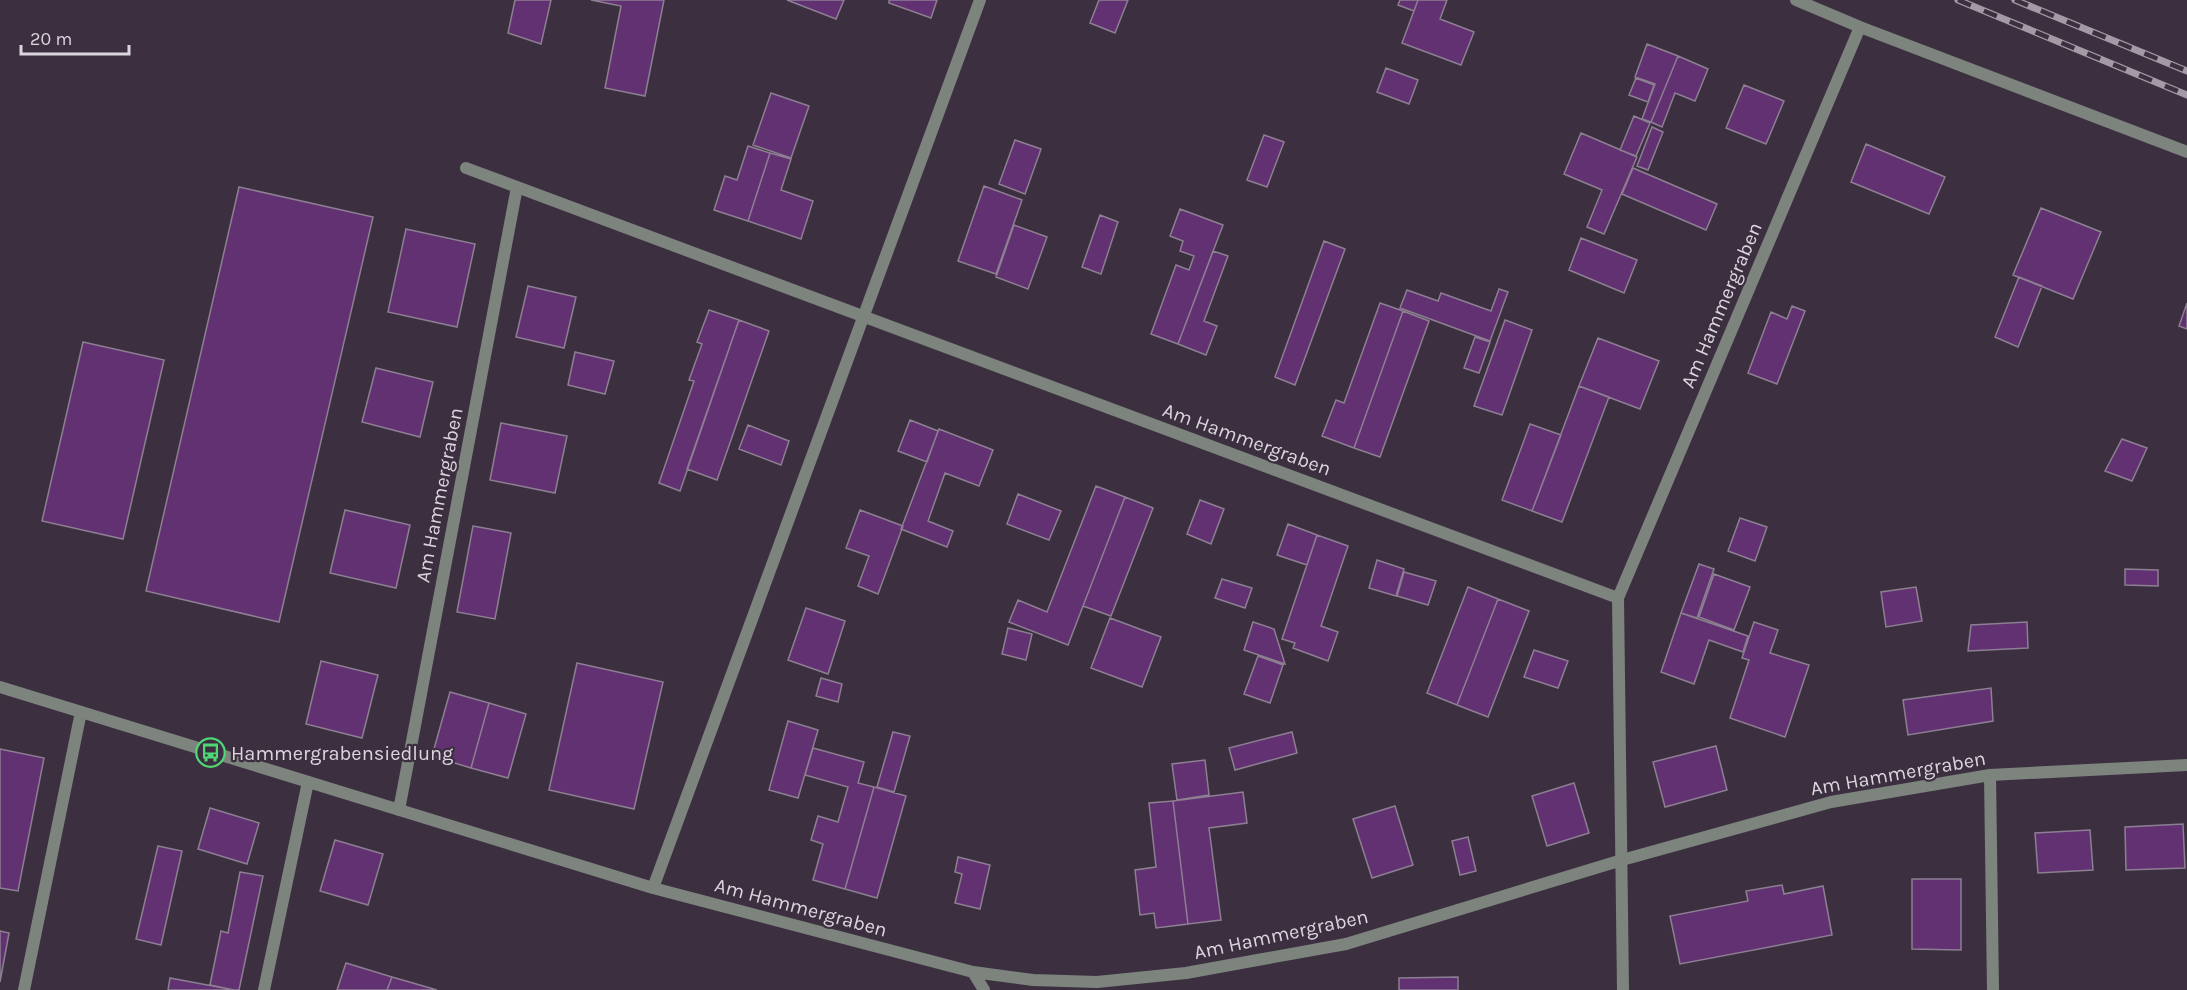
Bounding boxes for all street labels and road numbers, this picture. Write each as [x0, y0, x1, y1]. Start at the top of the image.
street label: Am Hammergraben [1676, 219, 1767, 391]
street label: Am Hammergraben [1159, 398, 1334, 481]
street label: Am Hammergraben [411, 406, 468, 584]
street label: Am Hammergraben [1809, 747, 1988, 800]
street label: Am Hammergraben [712, 873, 890, 942]
street label: Am Hammergraben [1192, 905, 1370, 964]

